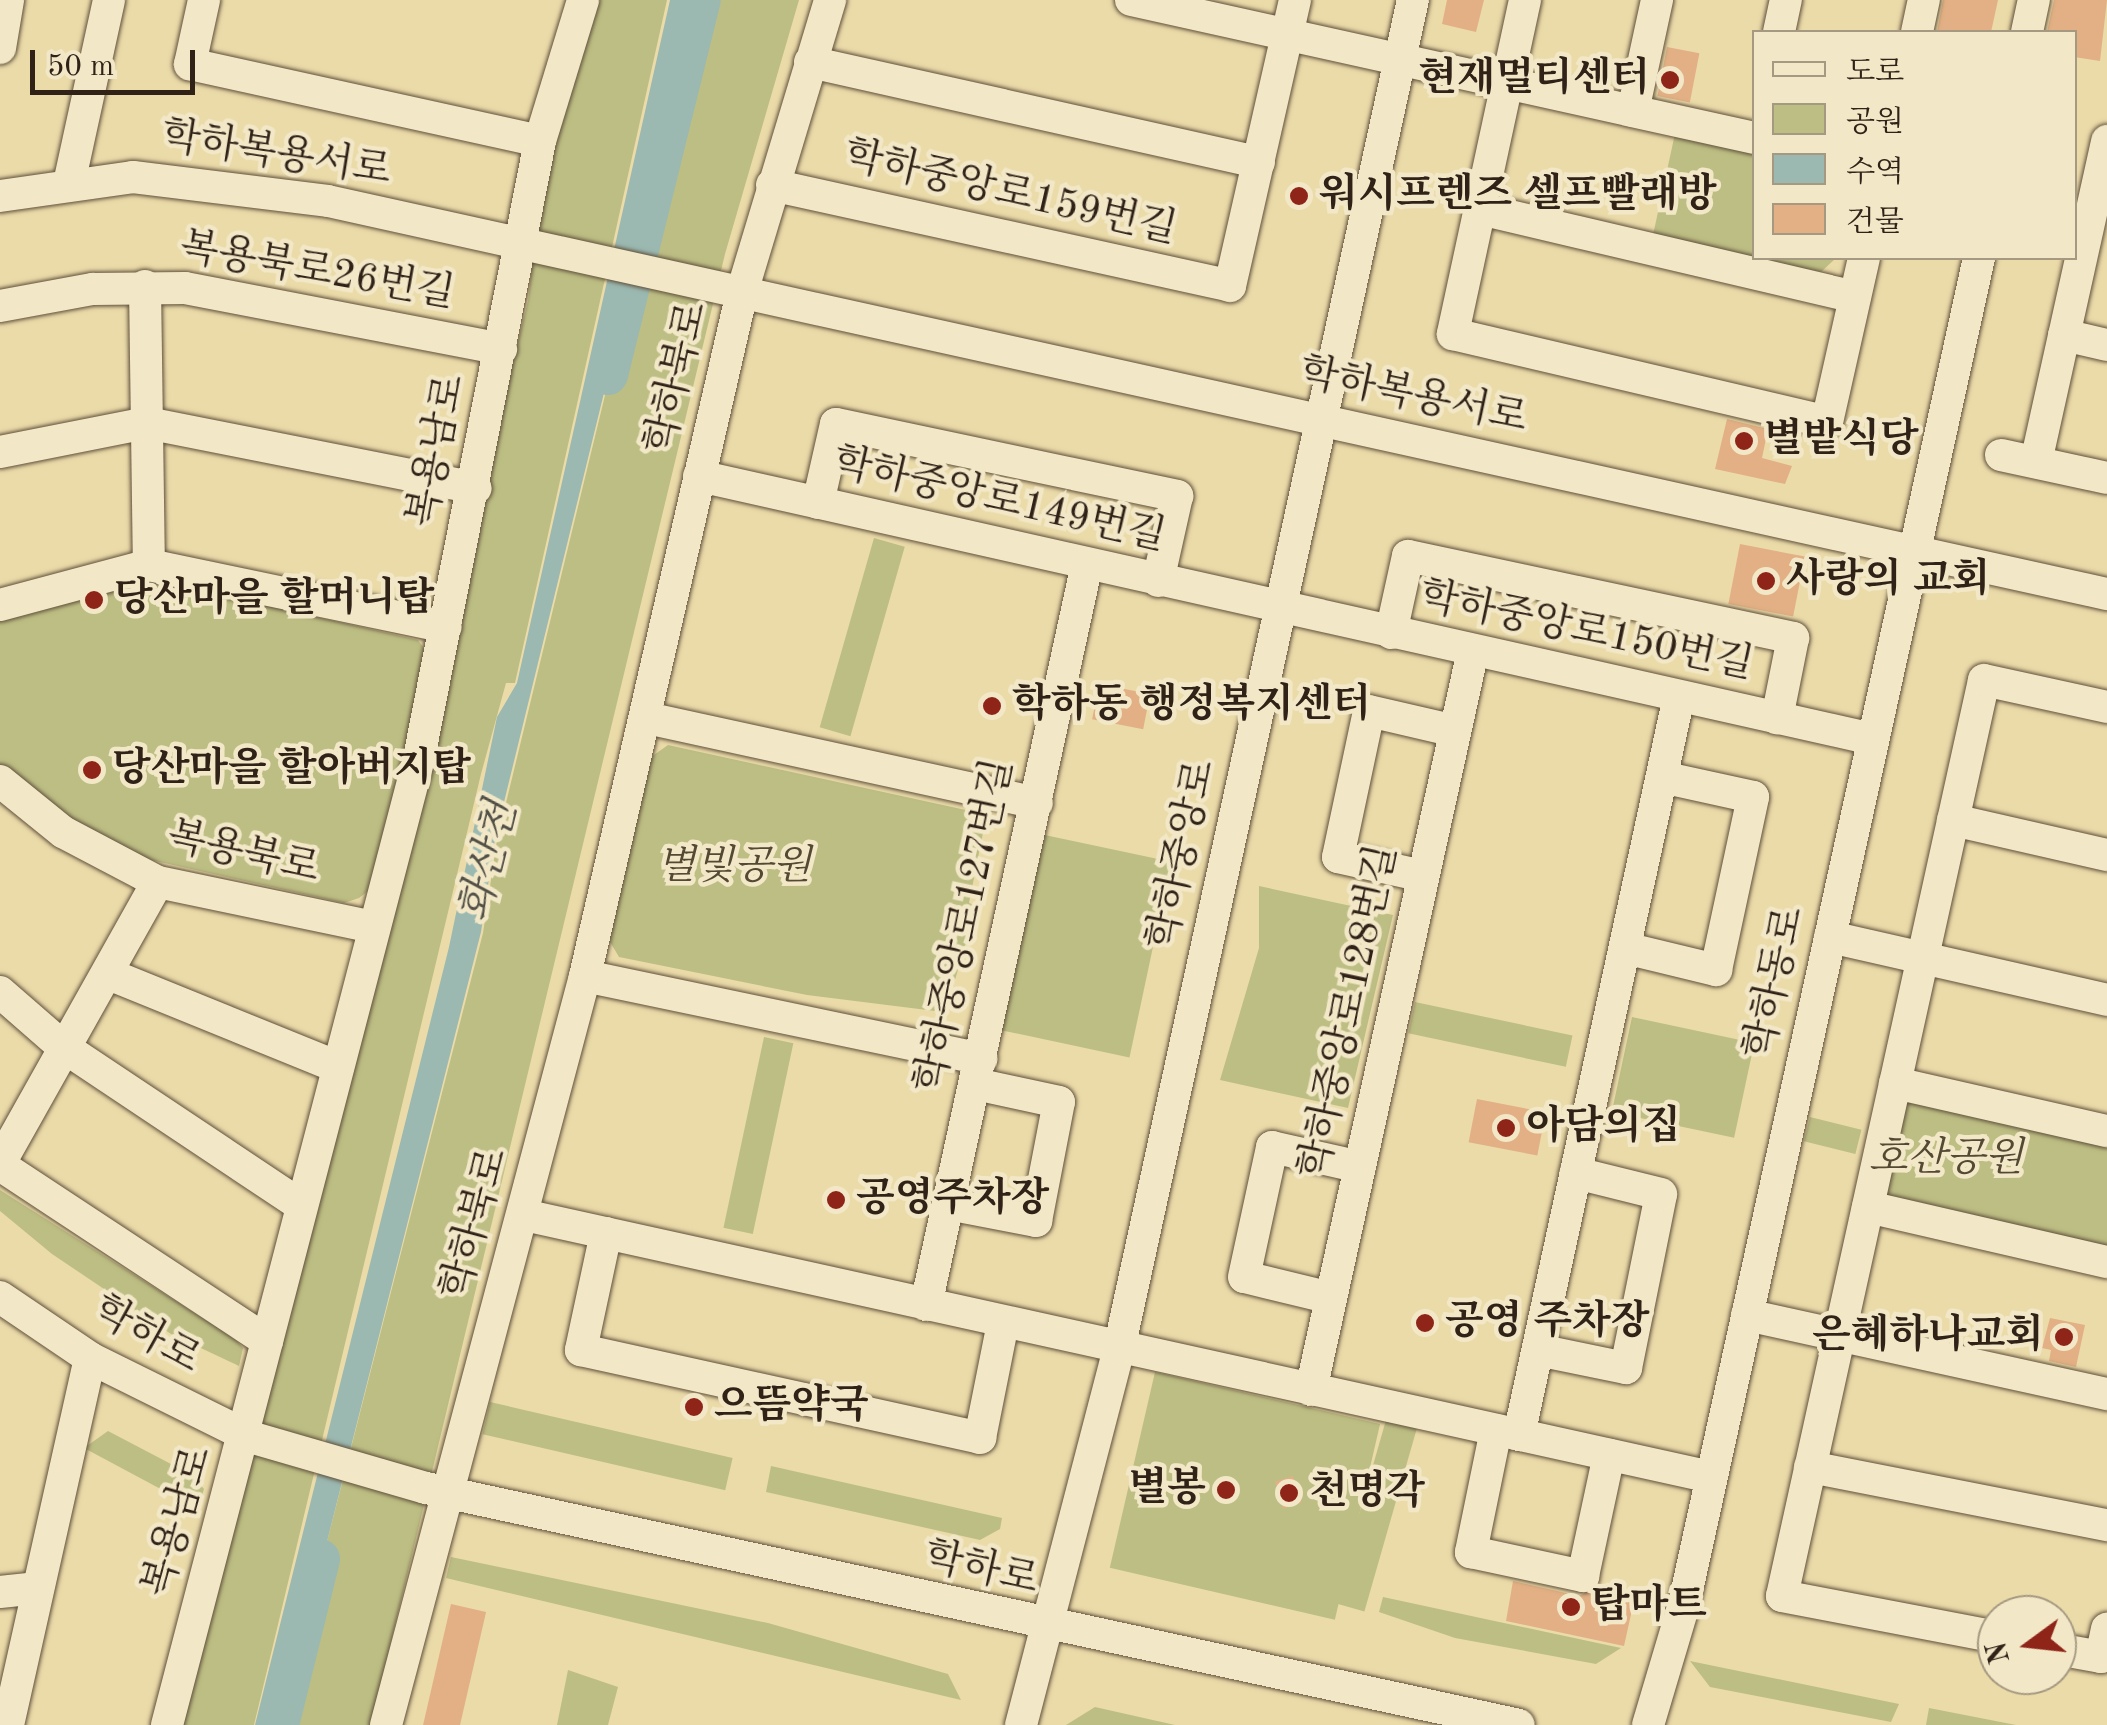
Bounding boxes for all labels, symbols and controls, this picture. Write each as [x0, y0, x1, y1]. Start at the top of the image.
scale bar [35, 30, 200, 92]
legend [1752, 30, 2077, 260]
text: 50 m [47, 52, 114, 82]
place label: 현재멀티센터 [1418, 56, 1650, 104]
text: 도로 [1846, 58, 1904, 88]
marker: 현재멀티센터 [1659, 69, 1681, 91]
text: 공원 [1846, 108, 1904, 138]
street label: 학하복용서로 [158, 113, 394, 197]
street label: 학하중앙로159번길 [839, 132, 1181, 256]
text: 수역 [1846, 158, 1904, 188]
place label: 워시프렌즈 셀프빨래방 [1319, 172, 1717, 220]
marker: 워시프렌즈 셀프빨래방 [1288, 185, 1310, 207]
text: 건물 [1846, 208, 1904, 238]
street label: 복용북로26번길 [176, 224, 458, 320]
street label: 학하북로 [637, 297, 719, 459]
street label: 학하복용서로 [1295, 349, 1531, 445]
street label: 복용남로 [400, 371, 476, 531]
place label: 별밭식당 [1764, 417, 1919, 465]
marker: 별밭식당 [1733, 430, 1755, 452]
street label: 학하중앙로149번길 [828, 439, 1170, 563]
place label: 사랑의 교회 [1786, 557, 1990, 605]
marker: 사랑의 교회 [1755, 570, 1777, 592]
street label: 학하중앙로150번길 [1415, 573, 1757, 691]
place label: 당산마을 할머니탑 [114, 576, 434, 624]
marker: 당산마을 할머니탑 [83, 589, 105, 611]
place label: 학하동 행정복지센터 [1012, 682, 1371, 730]
marker: 학하동 행정복지센터 [981, 695, 1003, 717]
place label: 당산마을 할아버지탑 [112, 746, 471, 794]
street label: 학하중앙로127번길 [907, 755, 1025, 1097]
street label: 학하중앙로 [1139, 756, 1227, 954]
marker: 당산마을 할아버지탑 [81, 759, 103, 781]
water label: 화산천 [451, 797, 529, 927]
street label: 복용북로 [162, 813, 324, 895]
street label: 학하중앙로128번길 [1291, 841, 1409, 1183]
park label: 별빛공원 [657, 844, 811, 892]
street label: 학하동로 [1736, 902, 1816, 1064]
place label: 아담의집 [1526, 1104, 1681, 1152]
marker: 아담의집 [1495, 1117, 1517, 1139]
park label: 호산공원 [1869, 1136, 2023, 1184]
street label: 학하북로 [433, 1143, 519, 1305]
place label: 공영주차장 [856, 1176, 1049, 1224]
marker: 공영주차장 [825, 1189, 847, 1211]
street label: 학하로 [84, 1287, 208, 1385]
place label: 공영 주차장 [1445, 1299, 1649, 1347]
marker: 공영 주차장 [1414, 1312, 1436, 1334]
place label: 은혜하나교회 [1812, 1313, 2044, 1361]
marker: 은혜하나교회 [2053, 1326, 2075, 1348]
place label: 으뜸약국 [714, 1383, 869, 1431]
marker: 으뜸약국 [683, 1396, 705, 1418]
street label: 복용남로 [135, 1441, 223, 1603]
place label: 별봉 [1129, 1466, 1206, 1514]
place label: 천명각 [1309, 1469, 1425, 1517]
marker: 별봉 [1215, 1479, 1237, 1501]
marker: 천명각 [1278, 1482, 1300, 1504]
street label: 학하로 [919, 1534, 1043, 1606]
place label: 탑마트 [1591, 1583, 1707, 1631]
north arrow [1977, 1595, 2077, 1695]
marker: 탑마트 [1560, 1596, 1582, 1618]
text: N [1984, 1638, 2016, 1666]

